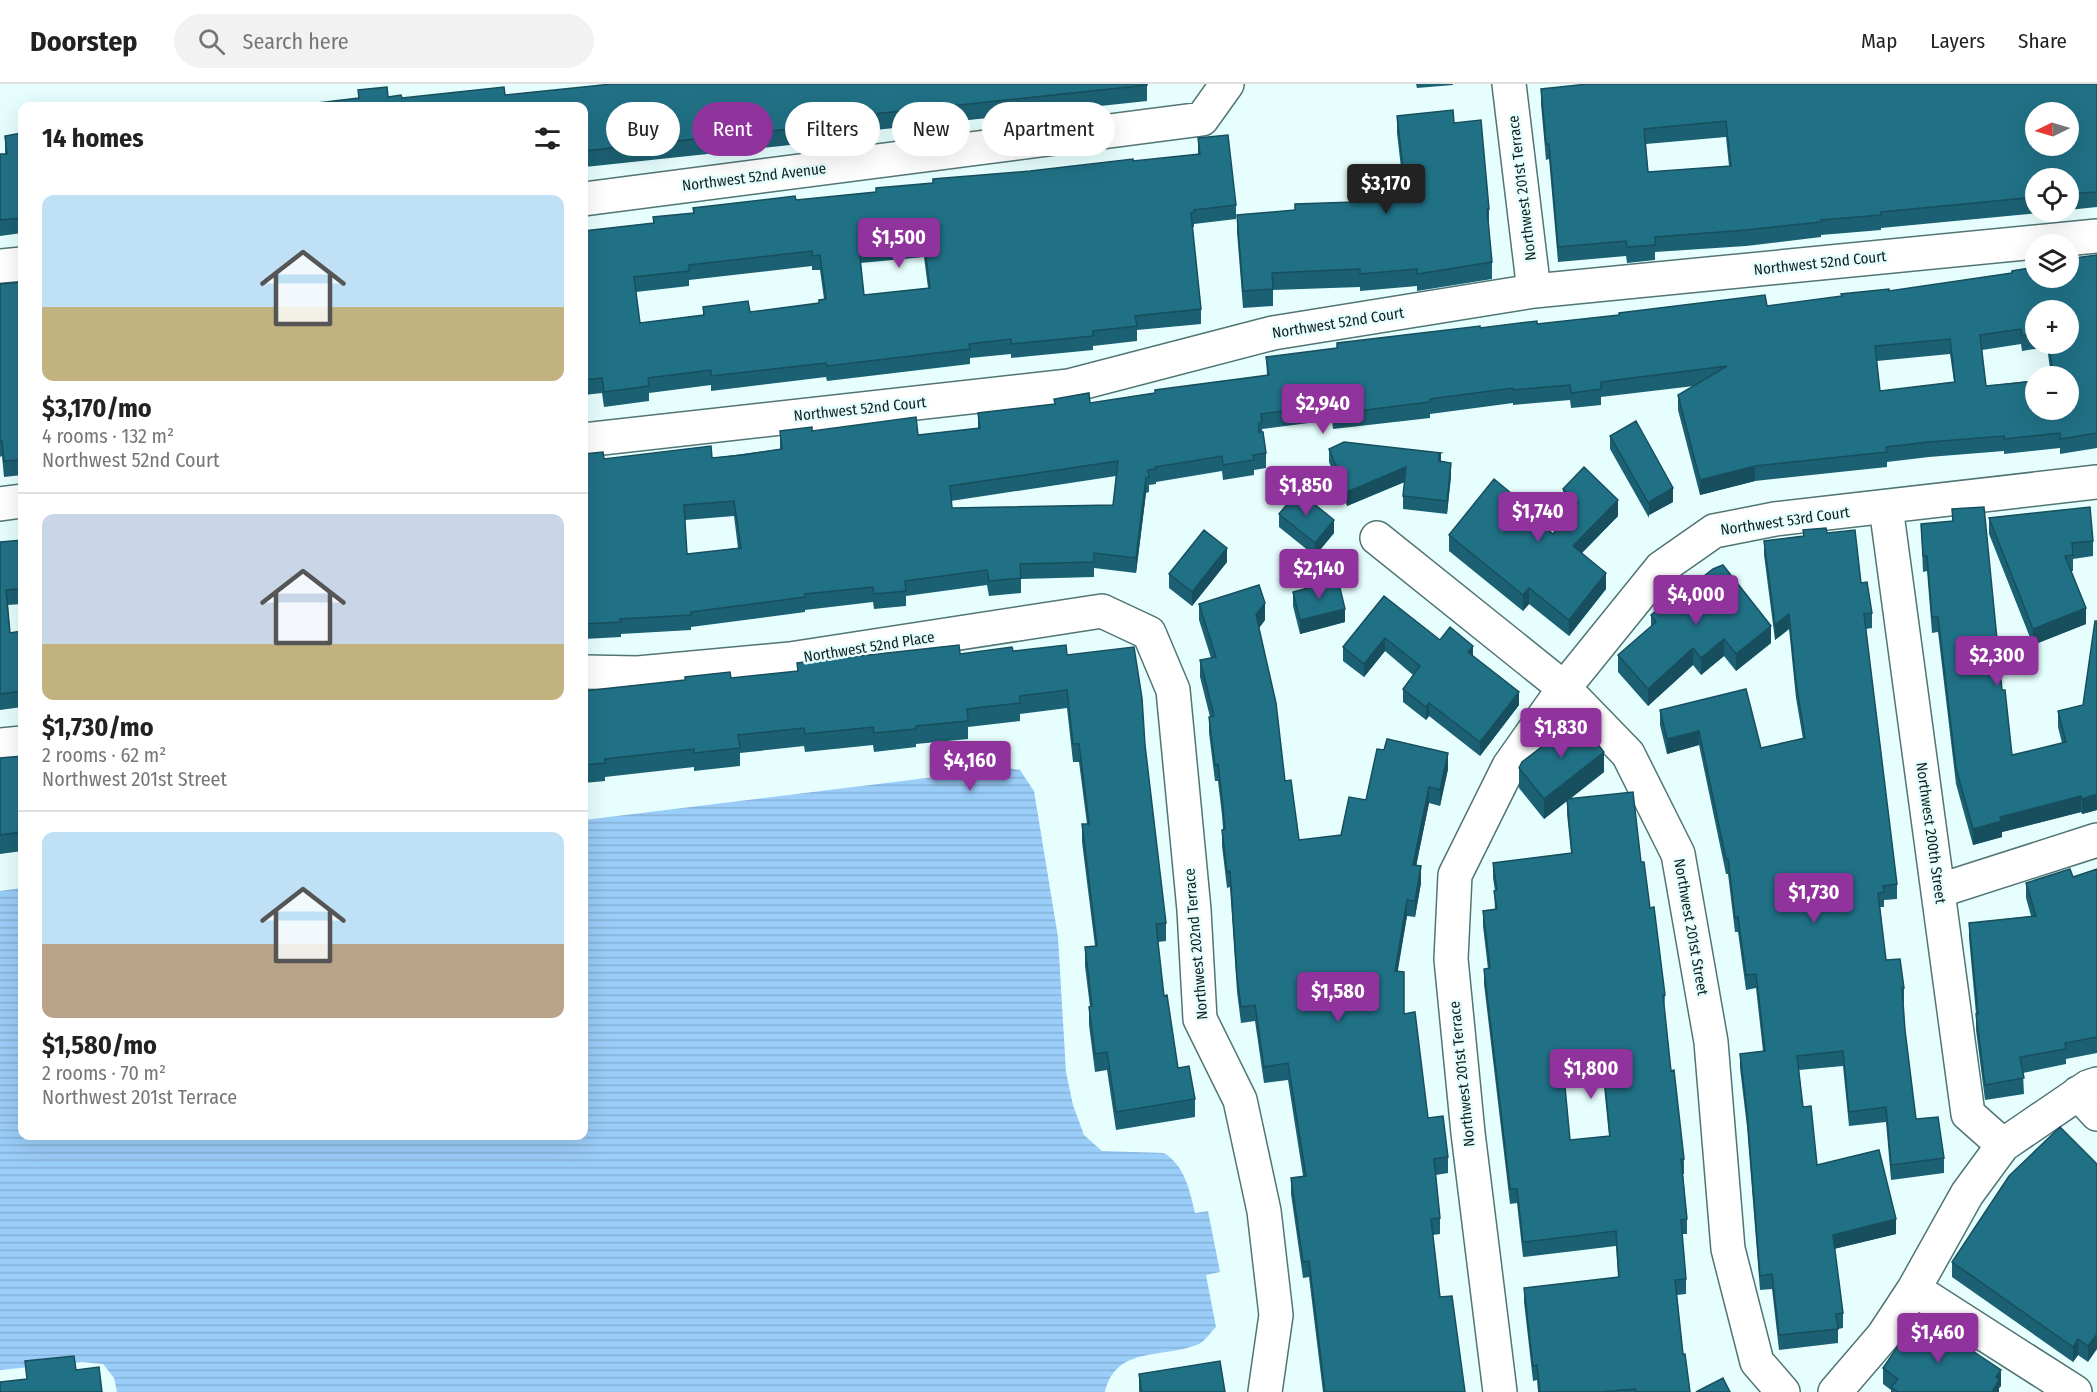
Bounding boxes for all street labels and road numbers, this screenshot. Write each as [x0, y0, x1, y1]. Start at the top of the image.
street label: Northwest 201st Terrace [1504, 114, 1540, 262]
street label: Northwest 52nd Avenue [681, 159, 827, 195]
street label: Northwest 52nd Court [1753, 247, 1887, 279]
street label: Northwest 52nd Court [1271, 304, 1405, 342]
street label: Northwest 52nd Court [793, 393, 927, 425]
street label: Northwest 53rd Court [1719, 503, 1851, 539]
street label: Northwest 52nd Place [802, 628, 936, 666]
street label: Northwest 200th Street [1912, 761, 1950, 905]
street label: Northwest 201st Street [1670, 857, 1712, 997]
street label: Northwest 202nd Terrace [1180, 868, 1212, 1020]
street label: Northwest 201st Terrace [1445, 1000, 1479, 1148]

